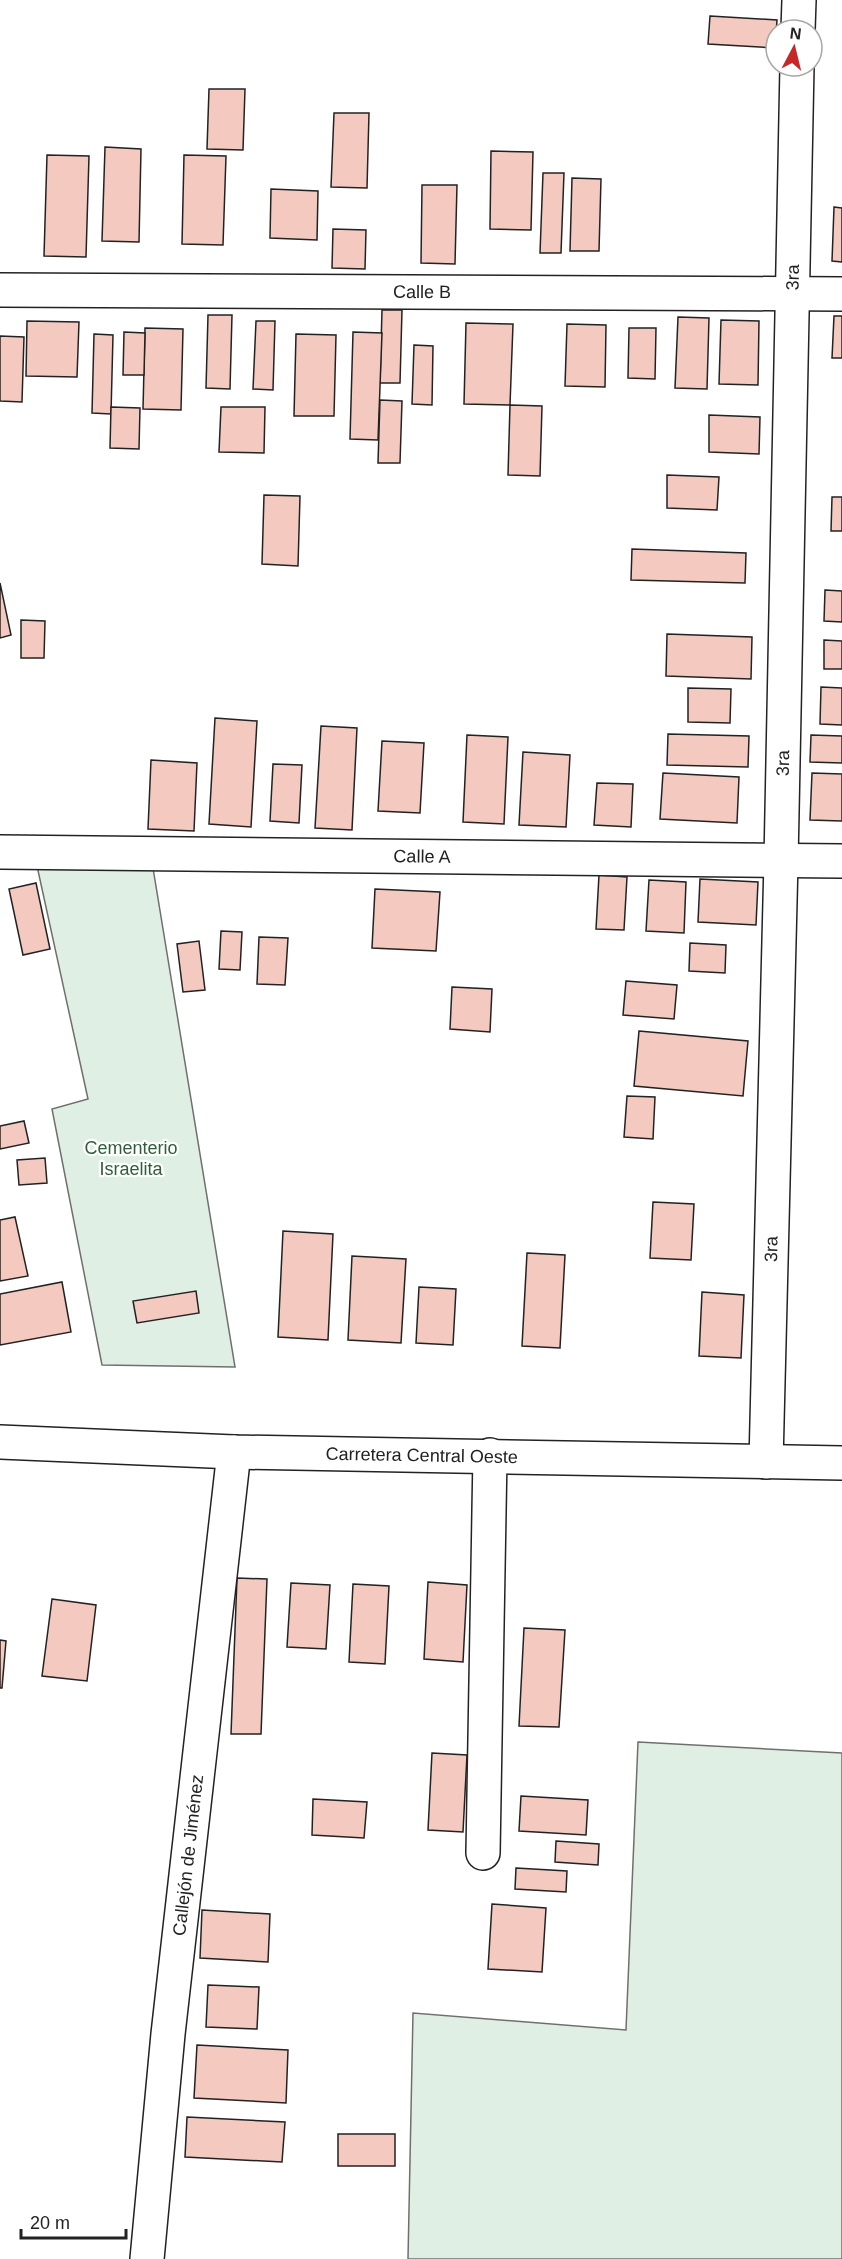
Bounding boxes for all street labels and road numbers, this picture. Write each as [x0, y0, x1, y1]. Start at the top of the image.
street label: 3ra [782, 263, 803, 291]
street label: Calle B [393, 282, 451, 302]
street label: 3ra [773, 749, 793, 776]
street label: Calle A [393, 846, 451, 867]
street label: 3ra [761, 1235, 782, 1262]
street label: Carretera Central Oeste [325, 1444, 518, 1467]
street label: Callejón de Jiménez [169, 1773, 207, 1937]

